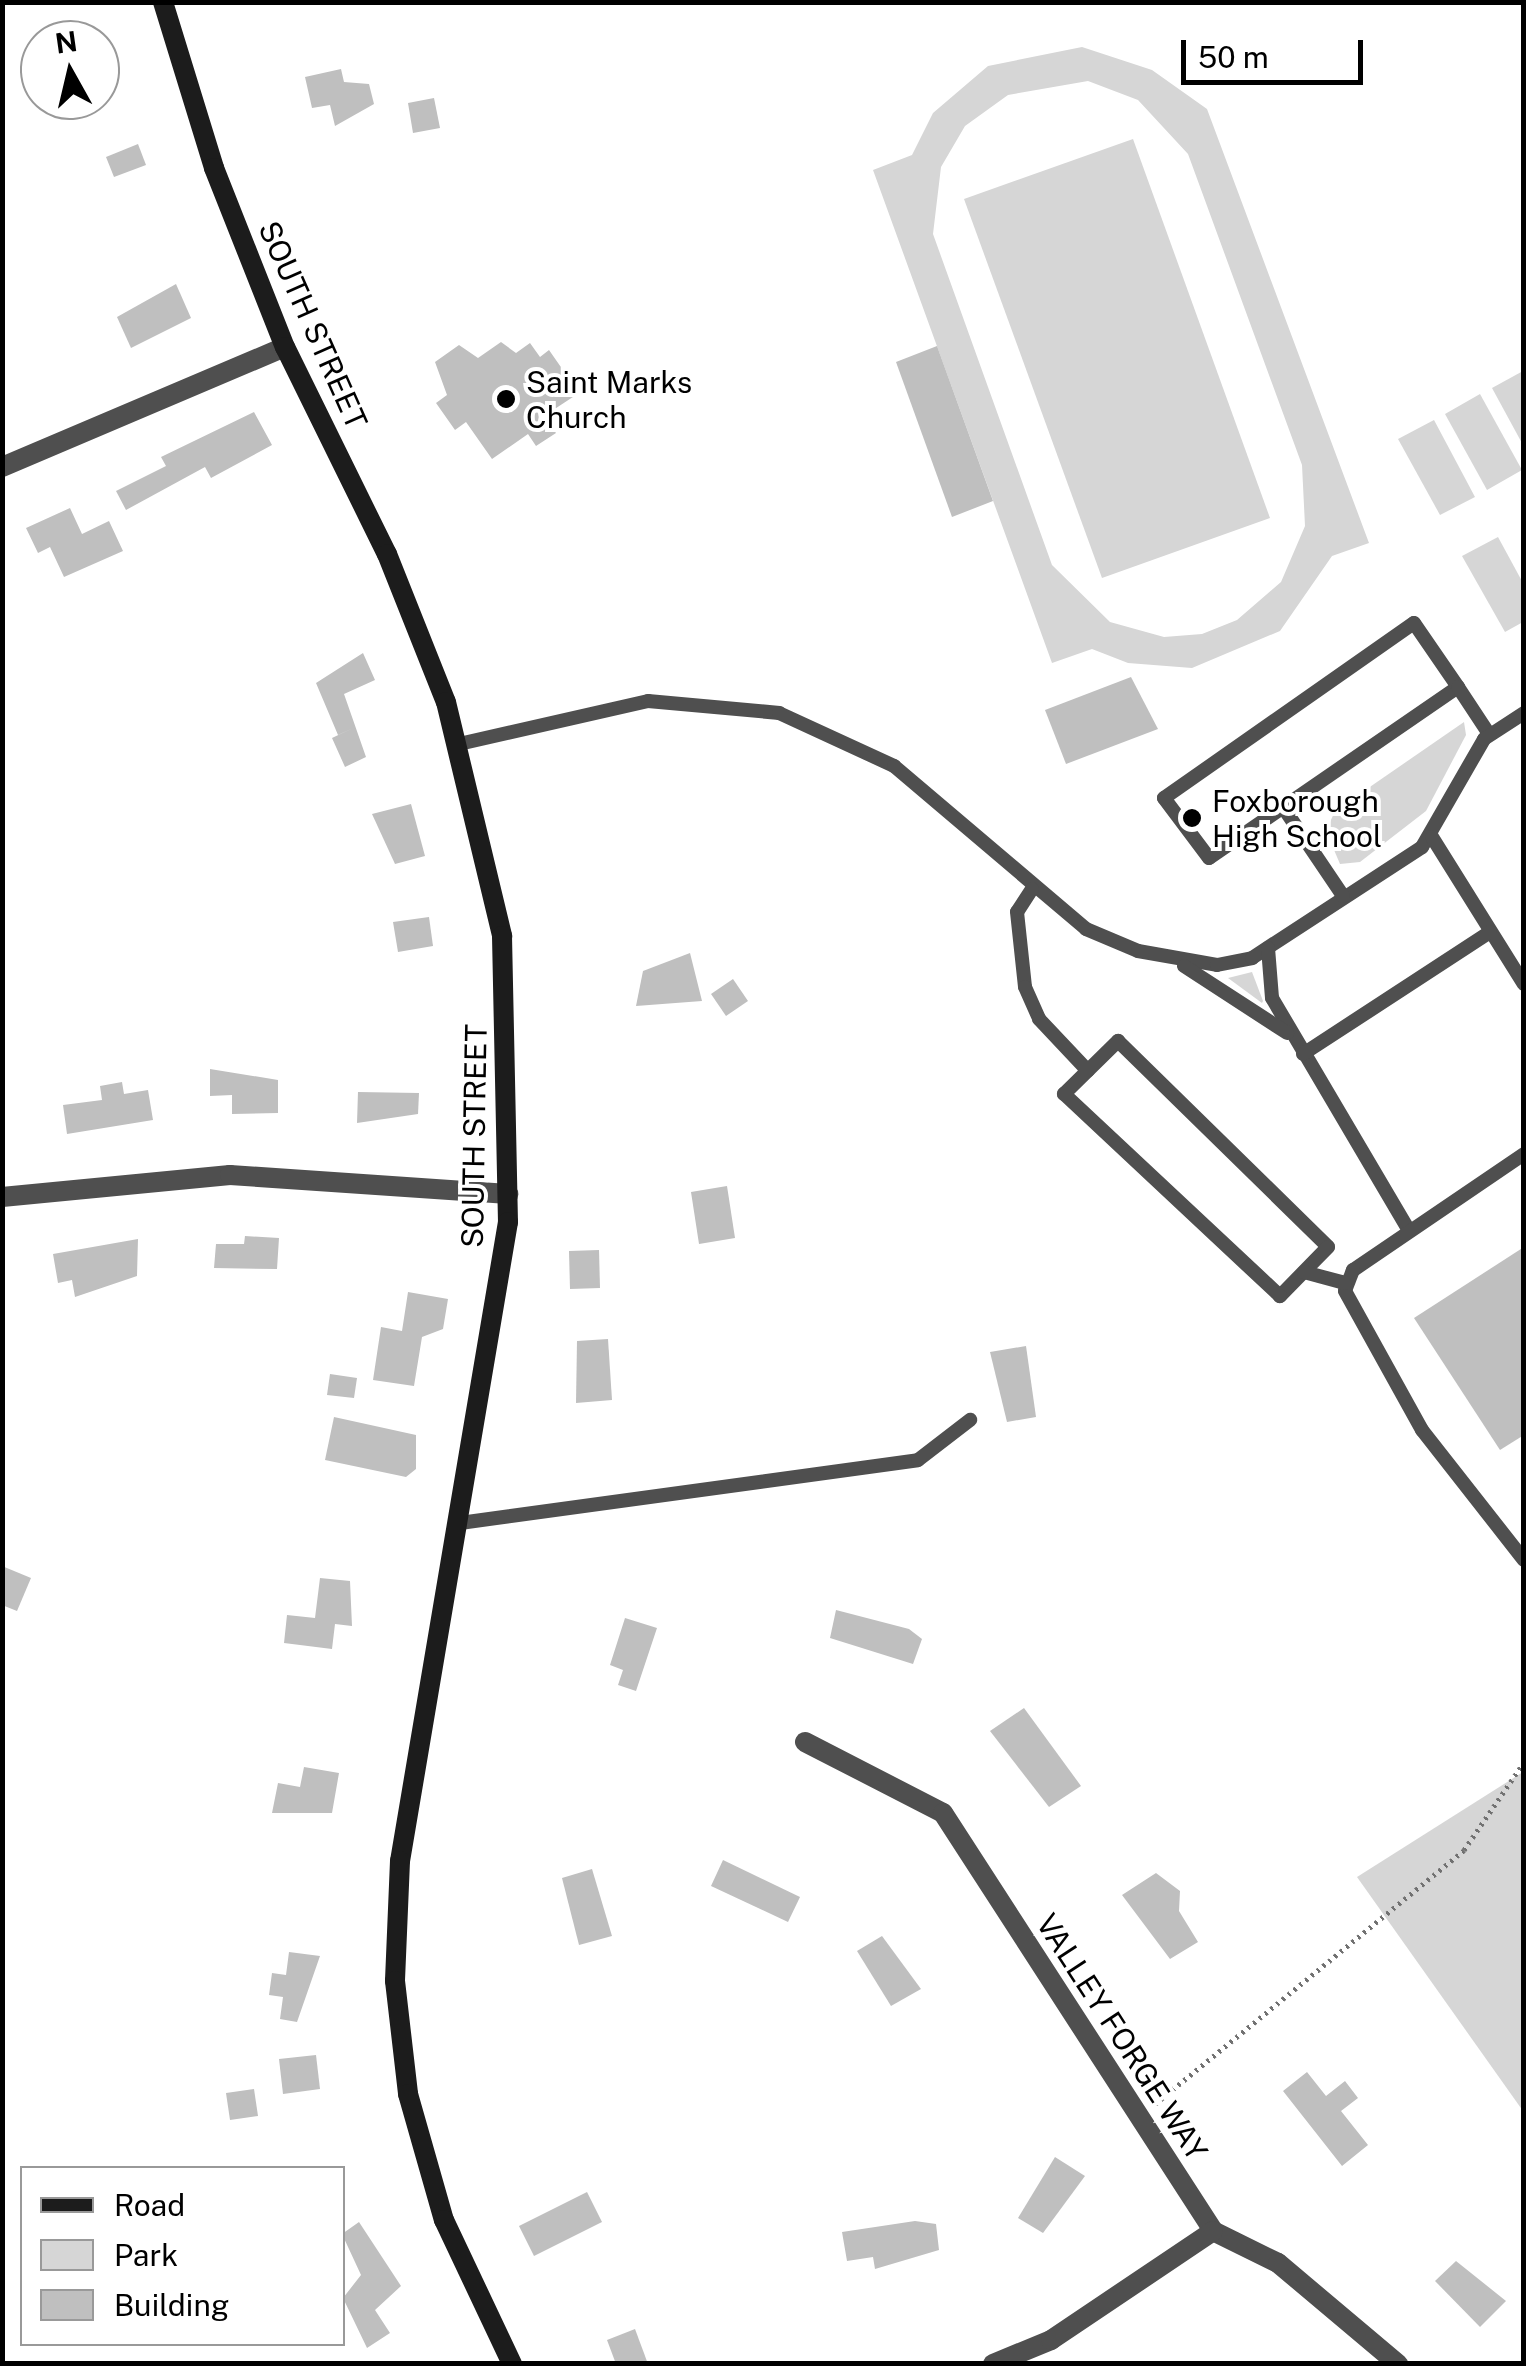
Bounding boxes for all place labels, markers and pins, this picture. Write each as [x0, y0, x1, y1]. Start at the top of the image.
place label: Saint Marks Church [526, 364, 692, 434]
marker: Saint Marks Church [495, 388, 517, 410]
place label: Foxborough High School [1212, 783, 1382, 854]
marker: Foxborough High School [1181, 807, 1203, 829]

